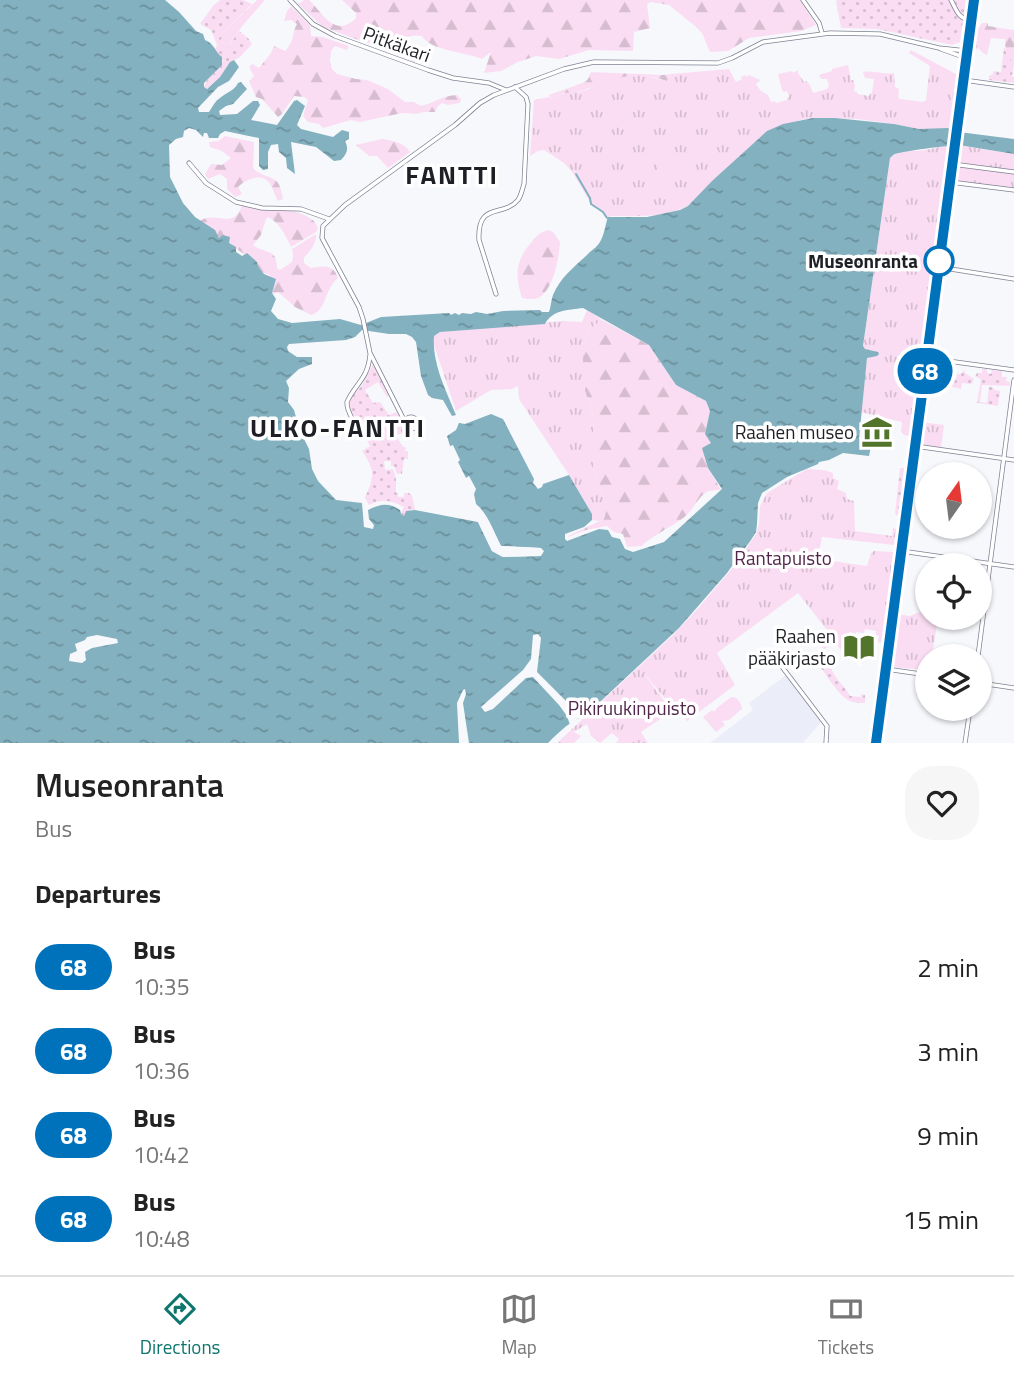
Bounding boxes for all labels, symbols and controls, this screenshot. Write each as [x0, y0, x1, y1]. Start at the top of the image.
street label: Pitkäkari [359, 18, 435, 69]
district label: FANTTI [405, 155, 499, 194]
place label: Museonranta [808, 246, 918, 275]
marker: Museonranta [924, 246, 954, 276]
line badge: 68 [894, 348, 956, 394]
text: 68 [912, 353, 938, 389]
district label: ULKO-FANTTI [250, 408, 426, 447]
museum icon: Raahen museo [860, 415, 894, 449]
place label: Raahen museo [735, 417, 854, 446]
north arrow [915, 462, 992, 539]
map controls [915, 462, 992, 721]
park label: Rantapuisto [734, 543, 832, 572]
button: locate [915, 553, 992, 630]
place label: Raahen pääkirjasto [748, 621, 836, 672]
library icon: Raahen pääkirjasto [842, 630, 876, 664]
button: layers [915, 644, 992, 721]
park label: Pikiruukinpuisto [568, 693, 696, 722]
text: Museonranta [35, 760, 224, 810]
button: heart [905, 766, 979, 840]
text: Bus [35, 811, 72, 846]
text: Departures [35, 874, 161, 913]
text: Bus [133, 930, 175, 969]
text: 2 min [917, 948, 979, 987]
text: 68 [60, 949, 87, 985]
text: 10:35 [133, 969, 190, 1004]
text: Bus [133, 1014, 175, 1053]
text: 3 min [917, 1032, 979, 1071]
text: 68 [60, 1033, 87, 1069]
text: 10:36 [133, 1053, 190, 1088]
text: Bus [133, 1098, 175, 1137]
text: 9 min [917, 1116, 979, 1155]
text: 68 [60, 1117, 87, 1153]
text: 10:42 [133, 1137, 190, 1172]
text: Bus [133, 1182, 175, 1221]
text: 15 min [903, 1200, 979, 1239]
text: 68 [60, 1201, 87, 1237]
text: 10:48 [133, 1221, 190, 1256]
tab: Directions [140, 1290, 220, 1361]
tab: Map [500, 1290, 538, 1361]
tab: Tickets [818, 1290, 874, 1361]

